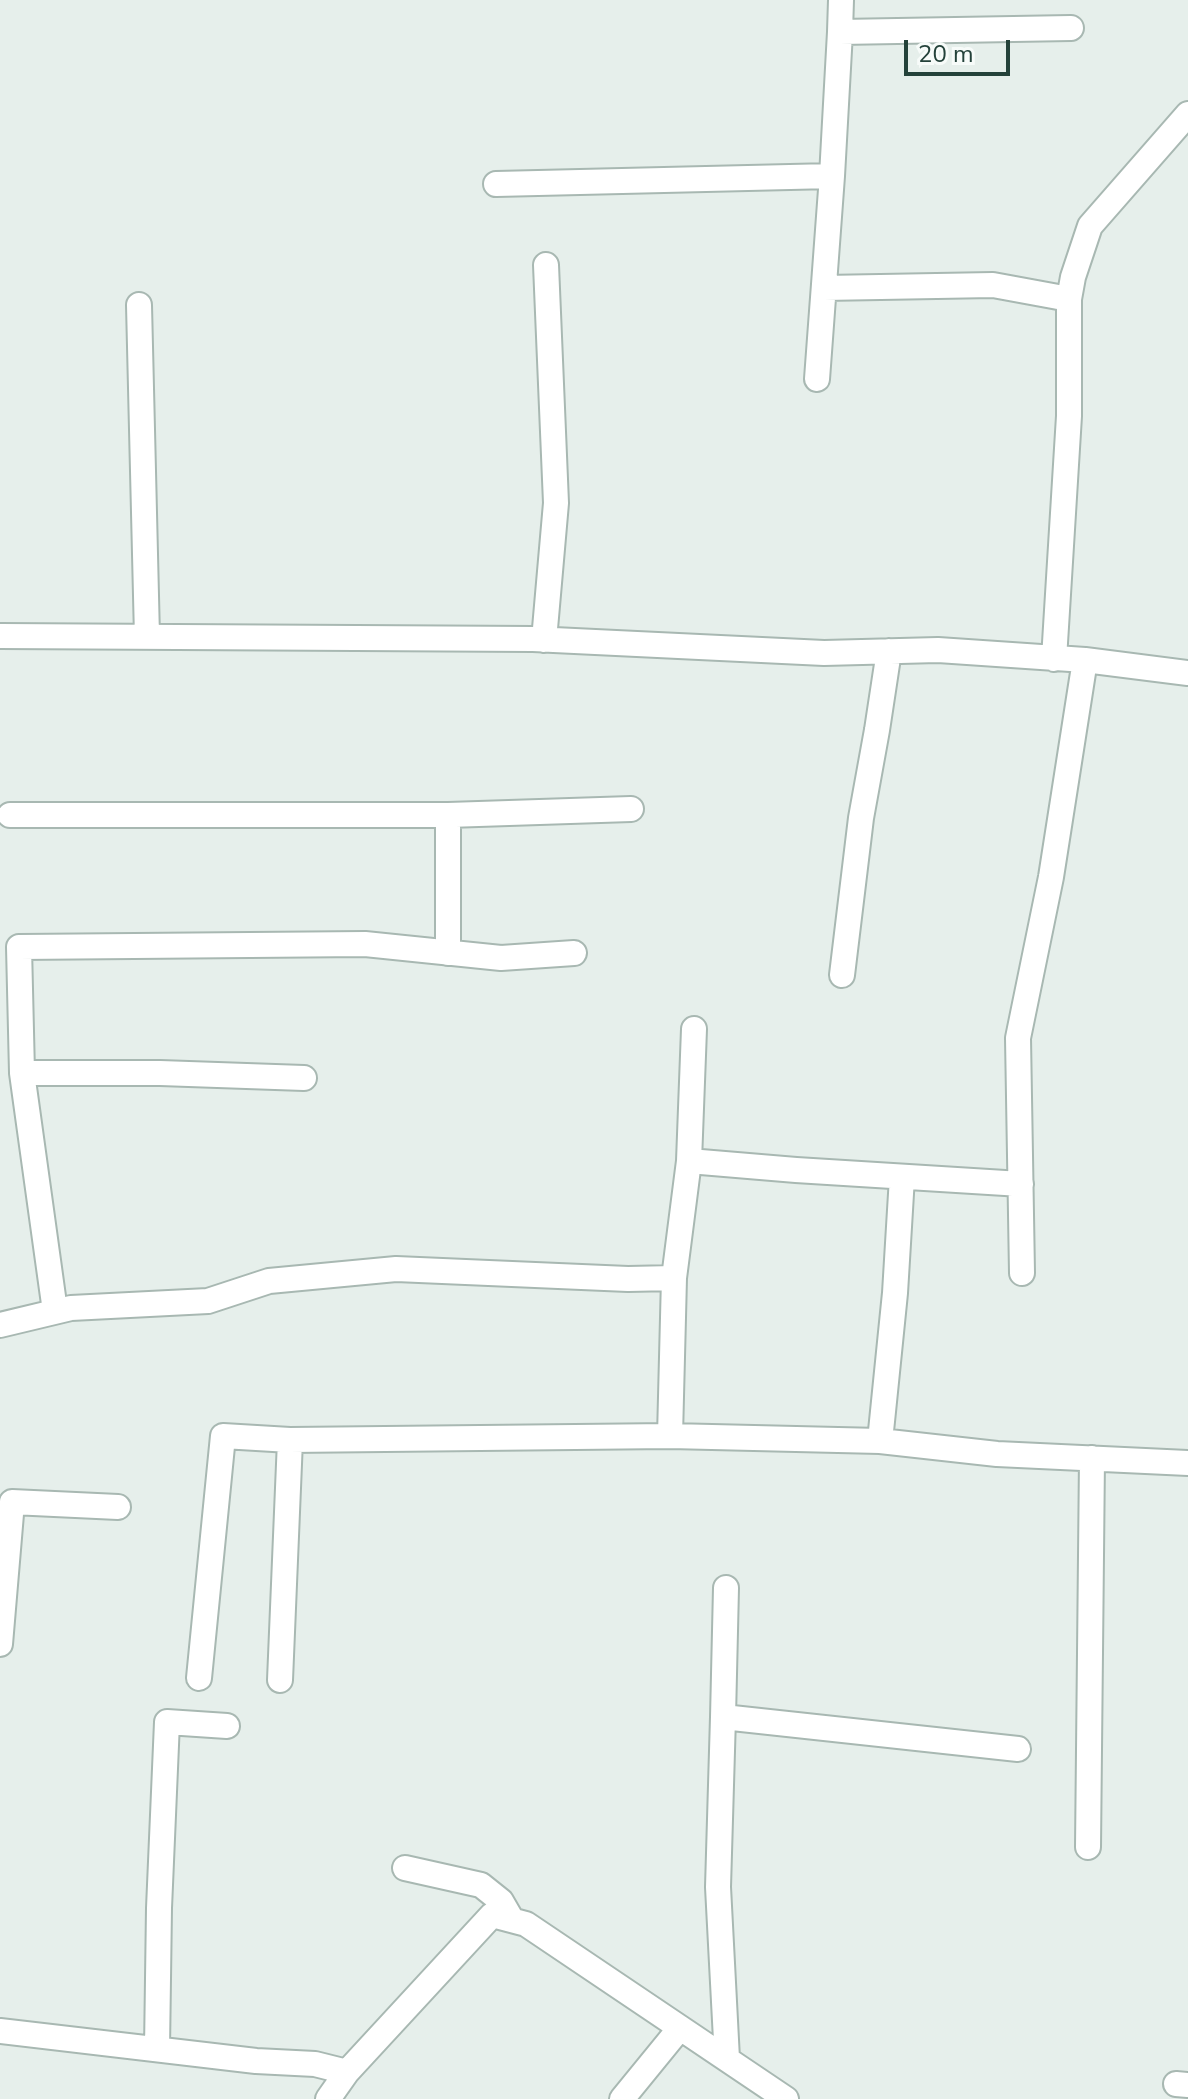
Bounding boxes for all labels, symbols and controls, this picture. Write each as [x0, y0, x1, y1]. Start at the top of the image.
scale bar [908, 24, 1014, 74]
text: 20 m [918, 38, 974, 70]

